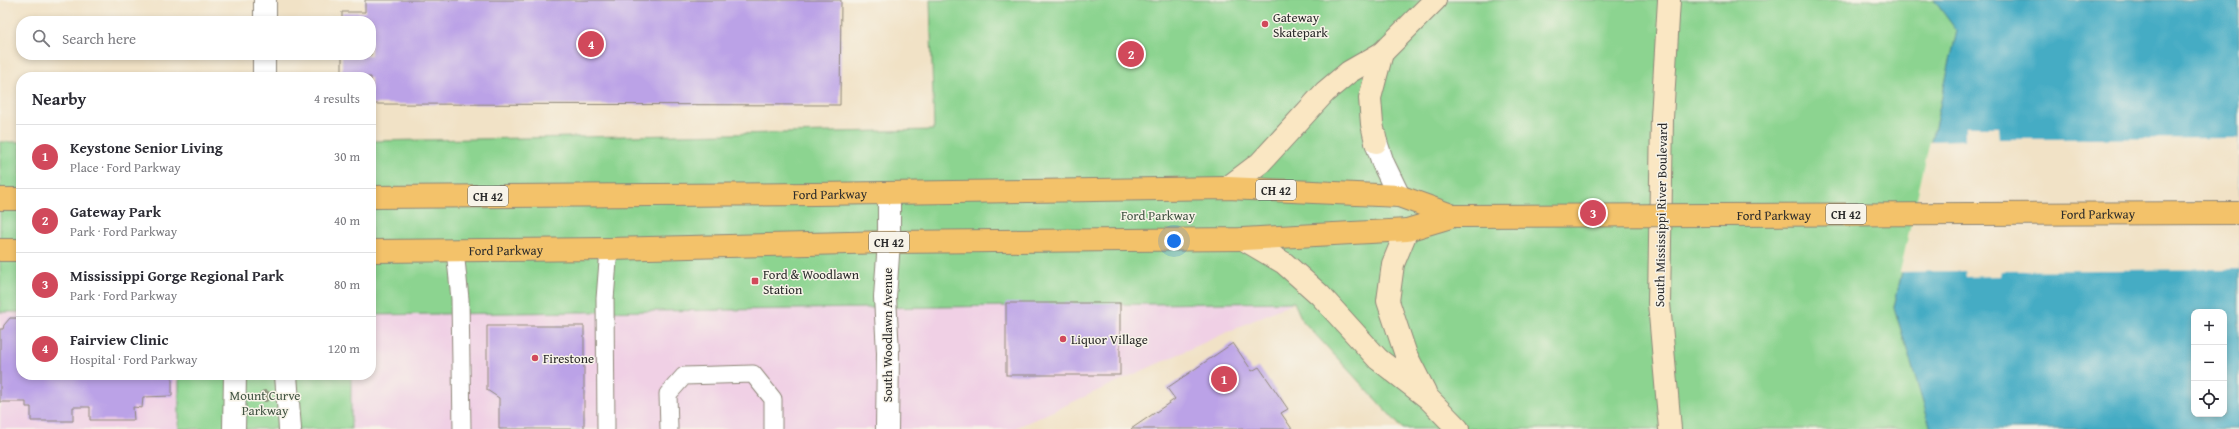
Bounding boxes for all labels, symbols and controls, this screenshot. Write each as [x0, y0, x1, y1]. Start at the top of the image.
place label: Gateway Skatepark [1273, 8, 1328, 42]
search box [16, 16, 376, 60]
marker: Gateway Skatepark [1260, 19, 1270, 29]
icon: search [30, 27, 52, 49]
text: Search here [62, 28, 136, 49]
pin: 4 [578, 29, 604, 59]
pin: 2 [1118, 39, 1144, 69]
text: Nearby [32, 86, 86, 111]
text: 4 results [314, 89, 360, 108]
street label: South Mississippi River Boulevard [1650, 123, 1672, 307]
text: Keystone Senior Living [70, 137, 223, 158]
text: 1 [42, 147, 48, 166]
text: 30 m [334, 147, 360, 166]
text: Place · Ford Parkway [70, 158, 181, 177]
road number: CH 42 [1256, 180, 1296, 200]
street label: Ford Parkway [793, 184, 868, 204]
road number: CH 42 [468, 186, 508, 206]
pin: 3 [1580, 198, 1606, 228]
text: Gateway Park [70, 201, 161, 222]
road number: CH 42 [1826, 204, 1866, 224]
street label: Ford Parkway [2061, 204, 2136, 223]
street label: Ford Parkway [1737, 205, 1812, 224]
park label: Ford Parkway [1121, 206, 1196, 225]
text: 2 [42, 211, 48, 230]
text: 40 m [334, 211, 360, 230]
text: Park · Ford Parkway [70, 222, 177, 241]
your location [1164, 231, 1184, 251]
road number: CH 42 [869, 232, 909, 252]
street label: Ford Parkway [469, 240, 544, 260]
text: Mississippi Gorge Regional Park [70, 265, 284, 286]
place label: Ford & Woodlawn Station [763, 265, 860, 299]
street label: South Woodlawn Avenue [878, 268, 897, 402]
text: 3 [42, 275, 48, 294]
text: 80 m [334, 275, 360, 294]
marker: Ford & Woodlawn Station [750, 276, 760, 286]
text: Park · Ford Parkway [70, 286, 177, 305]
map controls [2191, 309, 2227, 417]
button: + [2191, 309, 2227, 345]
text: Fairview Clinic [70, 329, 168, 350]
place label: Liquor Village [1071, 330, 1148, 349]
marker: Liquor Village [1058, 334, 1068, 344]
text: 4 [42, 339, 48, 358]
text: 120 m [328, 339, 360, 358]
button: − [2191, 345, 2227, 381]
place label: Firestone [543, 349, 594, 368]
text: Hospital · Ford Parkway [70, 350, 198, 369]
marker: Firestone [530, 353, 540, 363]
pin: 1 [1211, 364, 1237, 394]
button: locate [2191, 381, 2227, 417]
park label: Mount Curve Parkway [230, 386, 300, 420]

